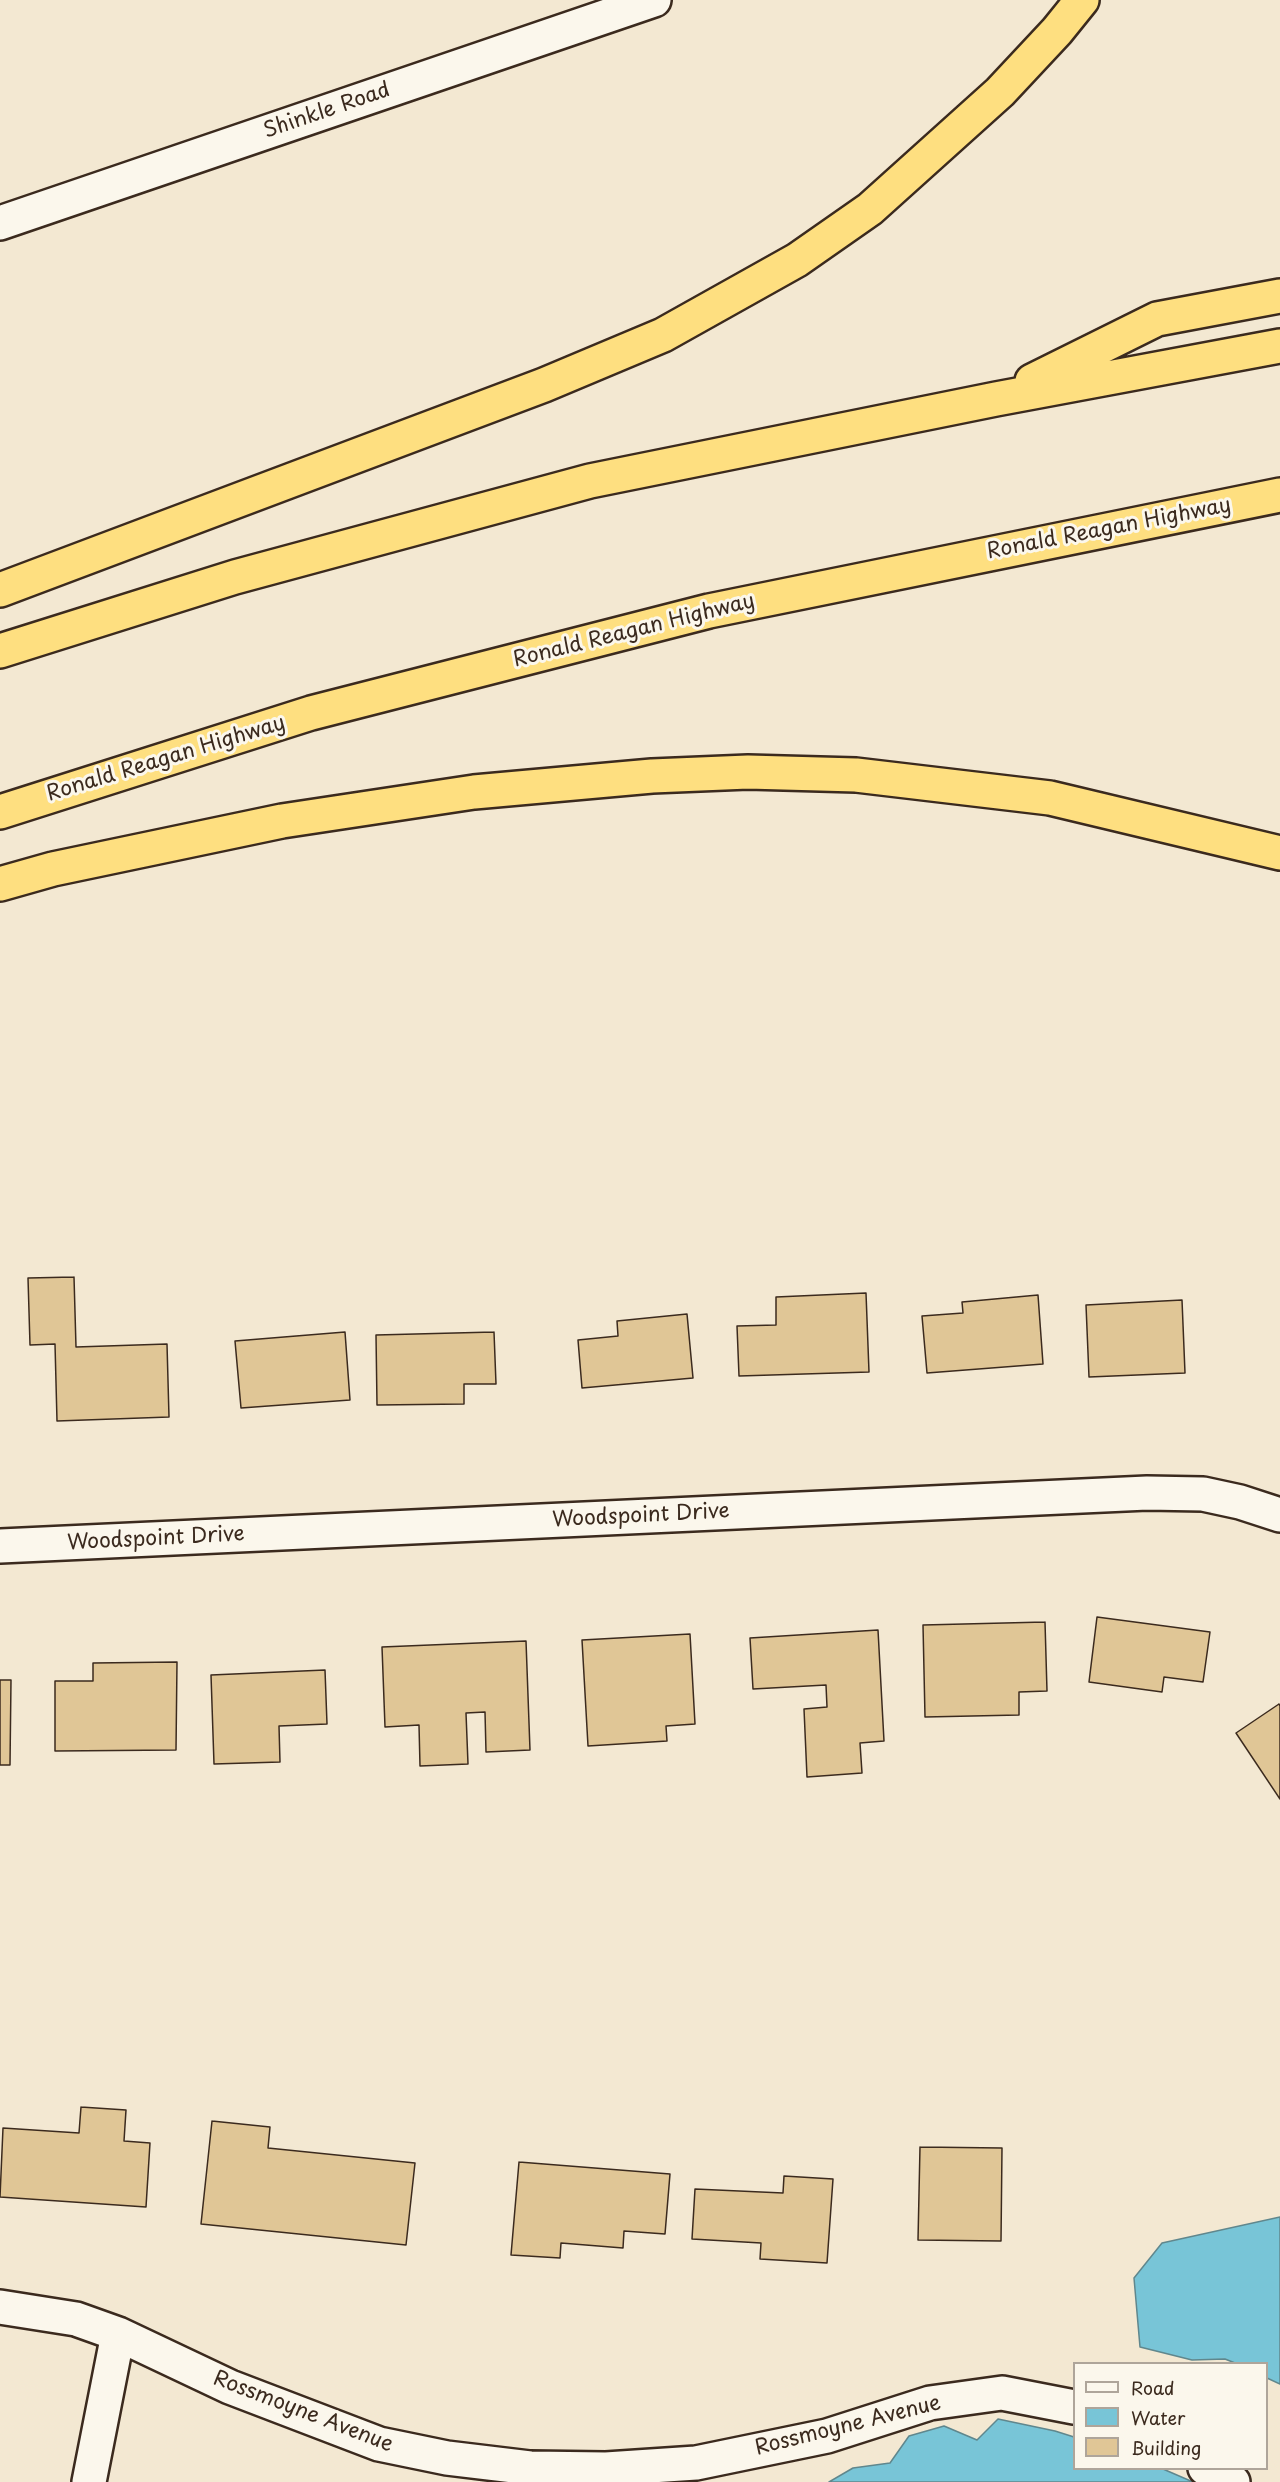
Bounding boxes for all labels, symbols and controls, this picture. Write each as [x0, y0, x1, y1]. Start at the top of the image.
street label: Shinkle Road [260, 78, 394, 144]
street label: Ronald Reagan Highway [985, 493, 1233, 565]
street label: Ronald Reagan Highway [511, 589, 757, 673]
street label: Ronald Reagan Highway [44, 711, 288, 807]
street label: Woodspoint Drive [552, 1499, 730, 1533]
street label: Woodspoint Drive [67, 1522, 245, 1556]
legend [1073, 2362, 1268, 2470]
street label: Rossmoyne Avenue [210, 2366, 396, 2458]
text: Road [1131, 2374, 1175, 2401]
street label: Rossmoyne Avenue [752, 2391, 944, 2461]
text: Water [1131, 2404, 1185, 2431]
text: Building [1131, 2434, 1201, 2461]

